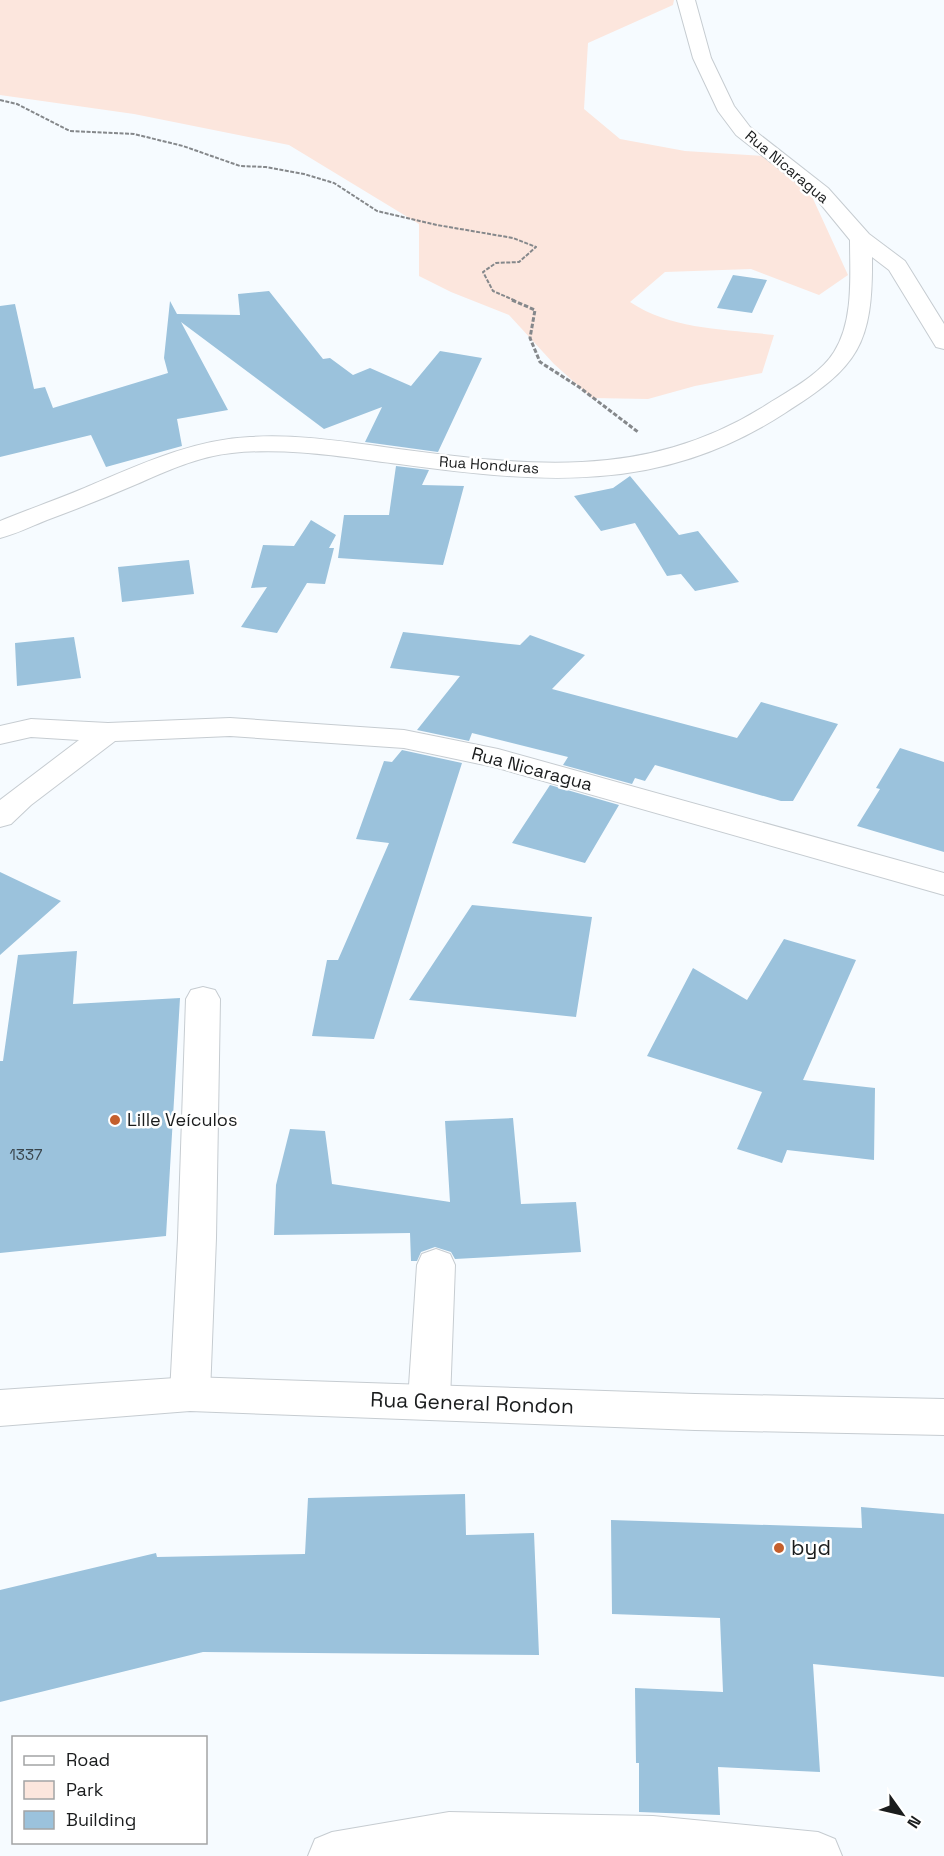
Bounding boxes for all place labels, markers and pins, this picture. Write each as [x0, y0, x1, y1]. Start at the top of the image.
place label: Lille Veículos [127, 1108, 237, 1131]
marker: Lille Veículos [108, 1113, 122, 1127]
place label: byd [791, 1534, 831, 1561]
marker: byd [772, 1541, 786, 1555]

